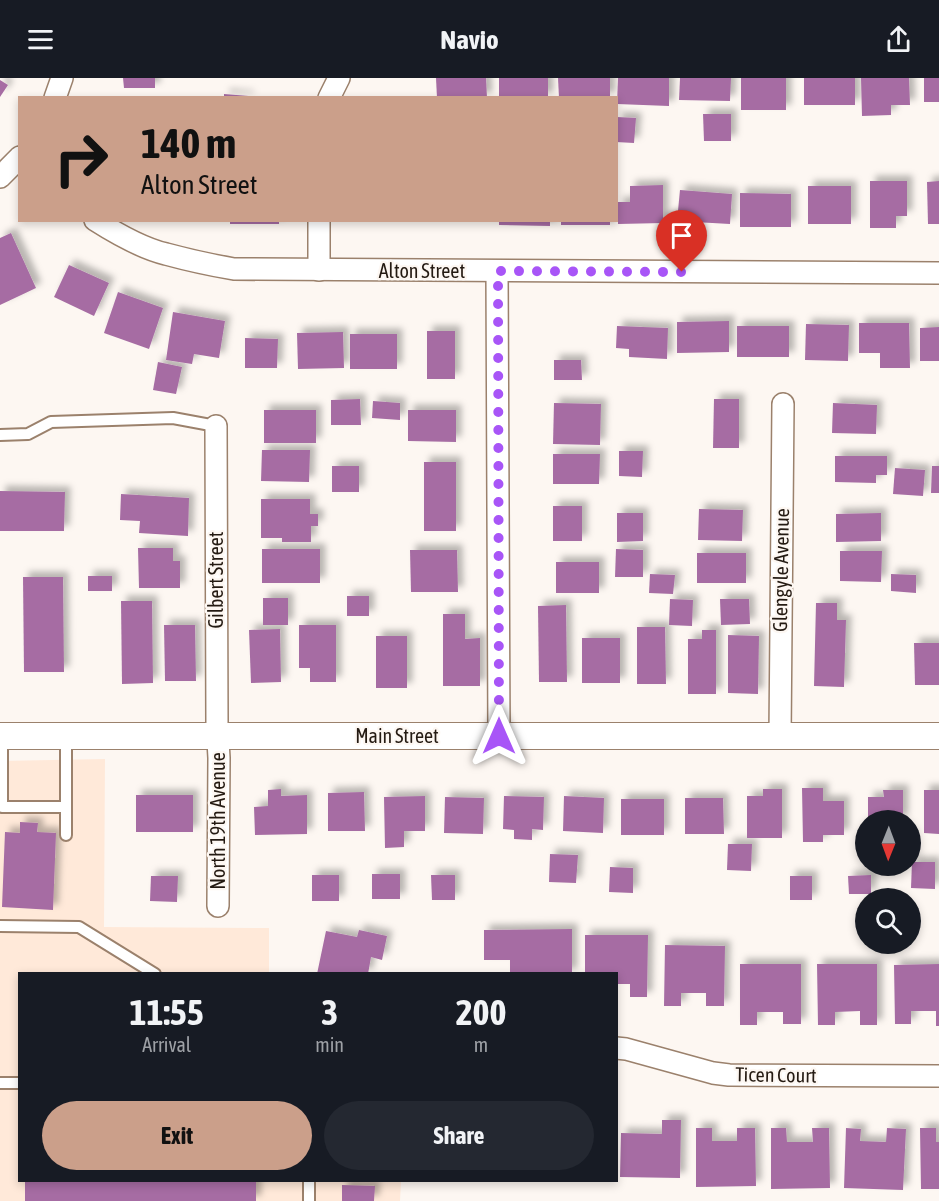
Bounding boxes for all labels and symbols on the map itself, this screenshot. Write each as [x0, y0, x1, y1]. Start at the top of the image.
pin [656, 210, 707, 272]
street label: Alton Street [379, 259, 465, 282]
street label: Glengyle Avenue [768, 508, 793, 632]
street label: Gilbert Street [204, 531, 227, 629]
position arrow [467, 704, 531, 768]
street label: Main Street [355, 724, 439, 747]
street label: North 19th Avenue [206, 752, 229, 890]
north arrow [855, 810, 921, 876]
street label: Ticen Court [735, 1062, 817, 1087]

